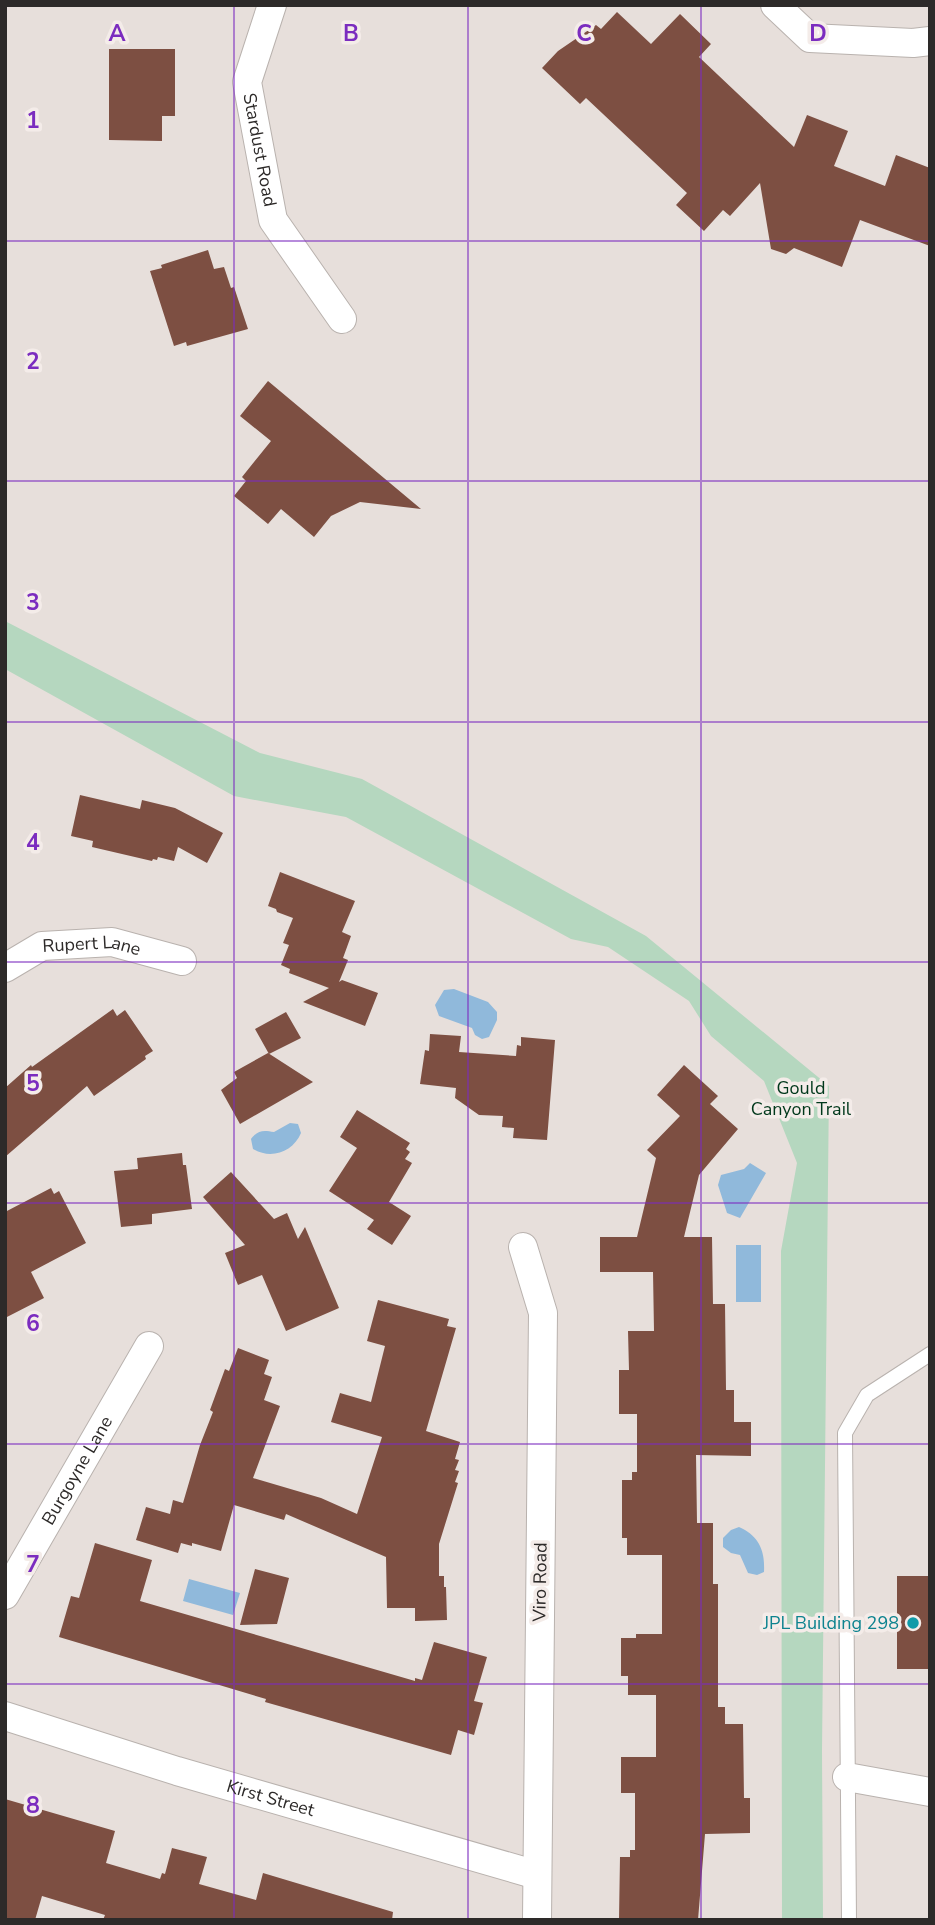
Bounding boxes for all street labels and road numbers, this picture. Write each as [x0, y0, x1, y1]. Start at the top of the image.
street label: Stardust Road [237, 91, 282, 209]
street label: Rupert Lane [42, 930, 144, 961]
street label: Burgoyne Lane [36, 1412, 118, 1529]
street label: Viro Road [527, 1542, 553, 1623]
street label: Kirst Street [224, 1774, 318, 1822]

